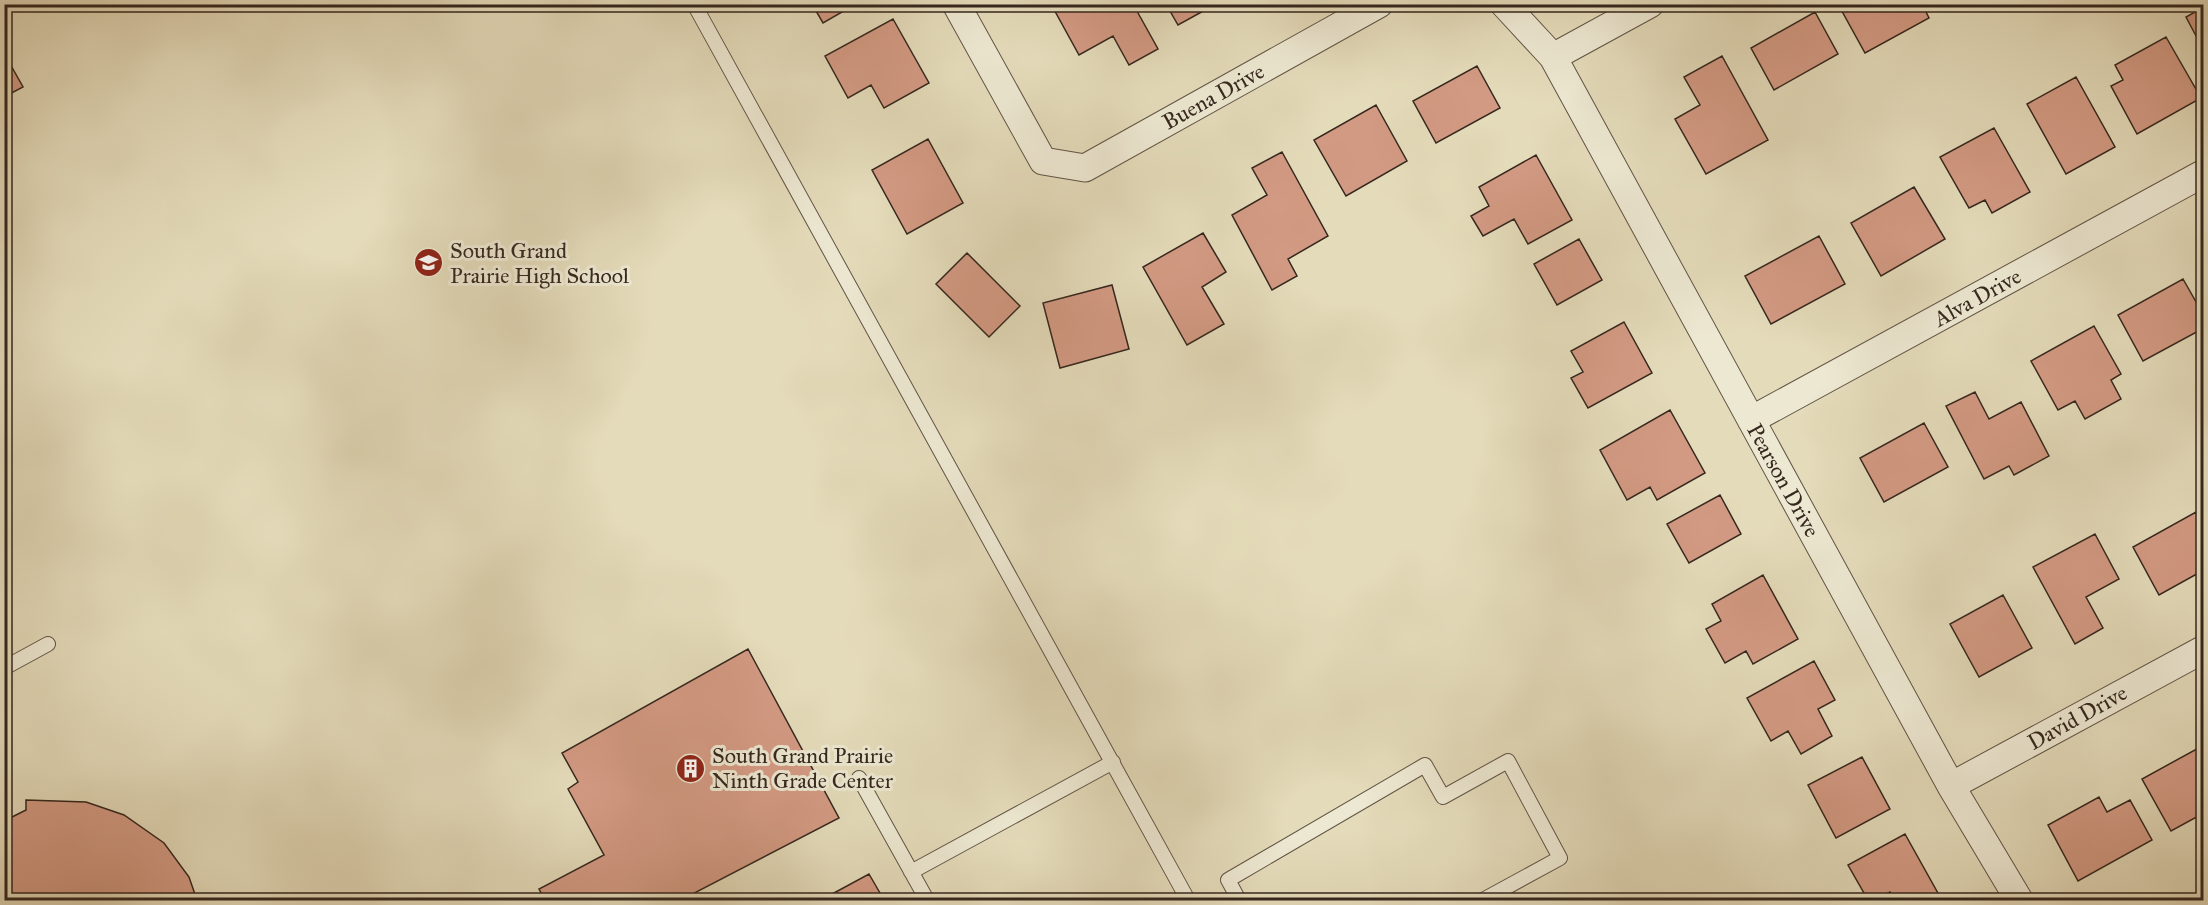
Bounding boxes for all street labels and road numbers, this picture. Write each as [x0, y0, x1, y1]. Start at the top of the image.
street label: Buena Drive [1158, 57, 1269, 135]
street label: Alva Drive [1928, 262, 2026, 333]
street label: Pearson Drive [1741, 419, 1826, 542]
street label: David Drive [2023, 679, 2132, 756]

